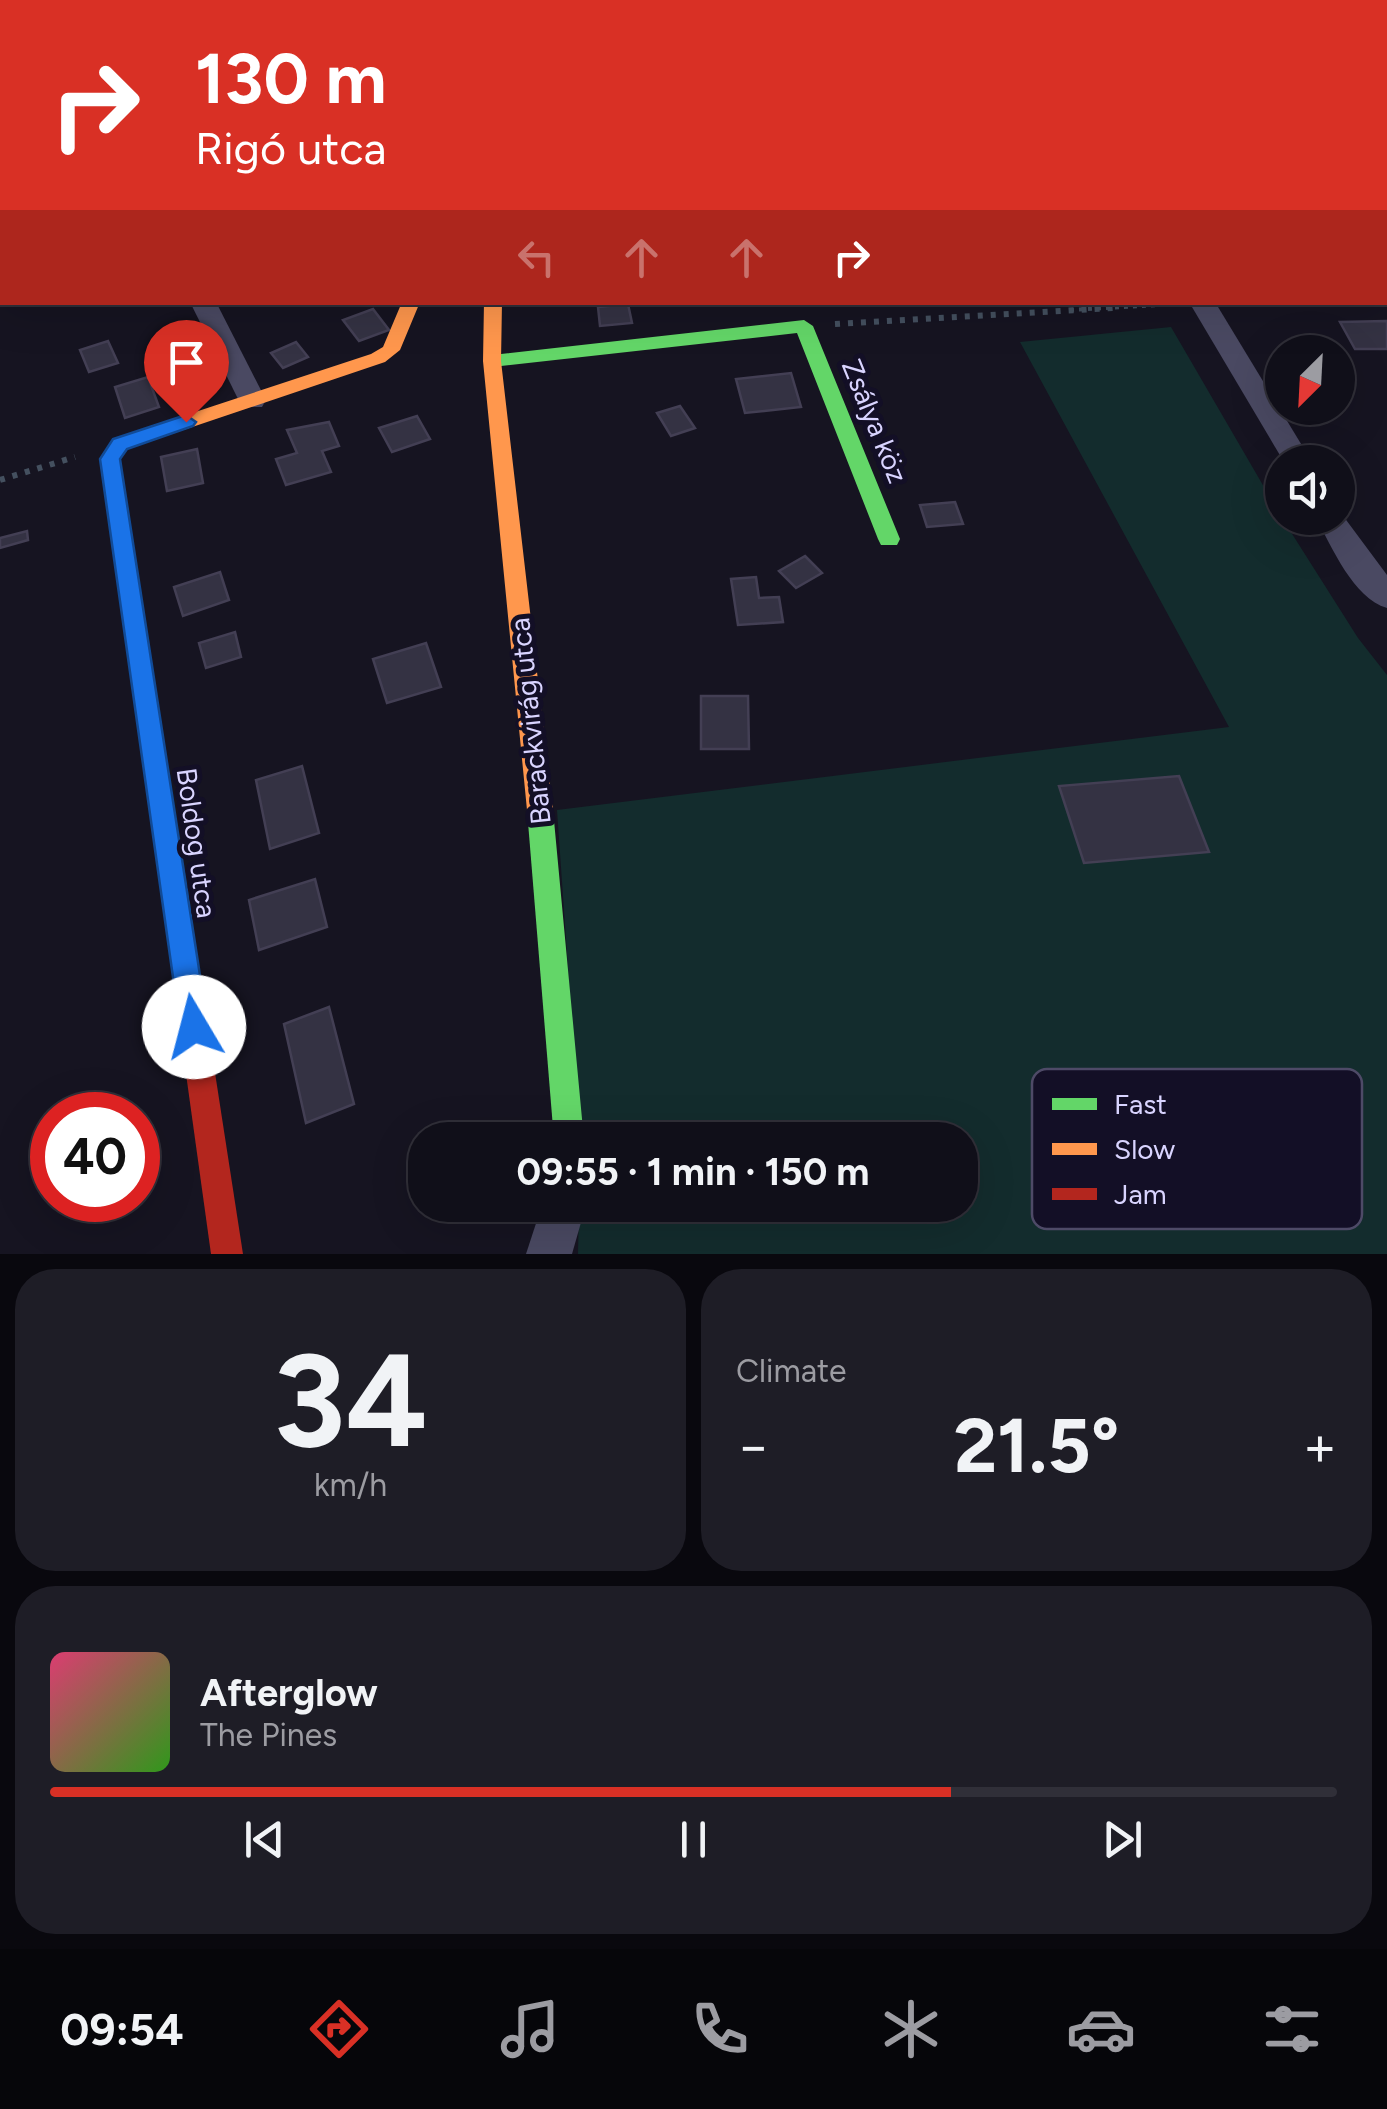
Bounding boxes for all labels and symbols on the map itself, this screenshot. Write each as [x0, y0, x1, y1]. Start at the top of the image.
pin [144, 320, 229, 423]
north arrow [1265, 335, 1355, 425]
street label: Zsálya köz [835, 354, 915, 488]
street label: Barackvirág utca [502, 616, 558, 826]
street label: Boldog utca [170, 766, 224, 920]
position arrow [142, 975, 246, 1079]
legend [1032, 1069, 1362, 1229]
text: Fast [1114, 1087, 1167, 1121]
speed limit sign: 40 [30, 1092, 160, 1222]
text: Slow [1114, 1132, 1175, 1166]
text: Jam [1114, 1177, 1167, 1211]

